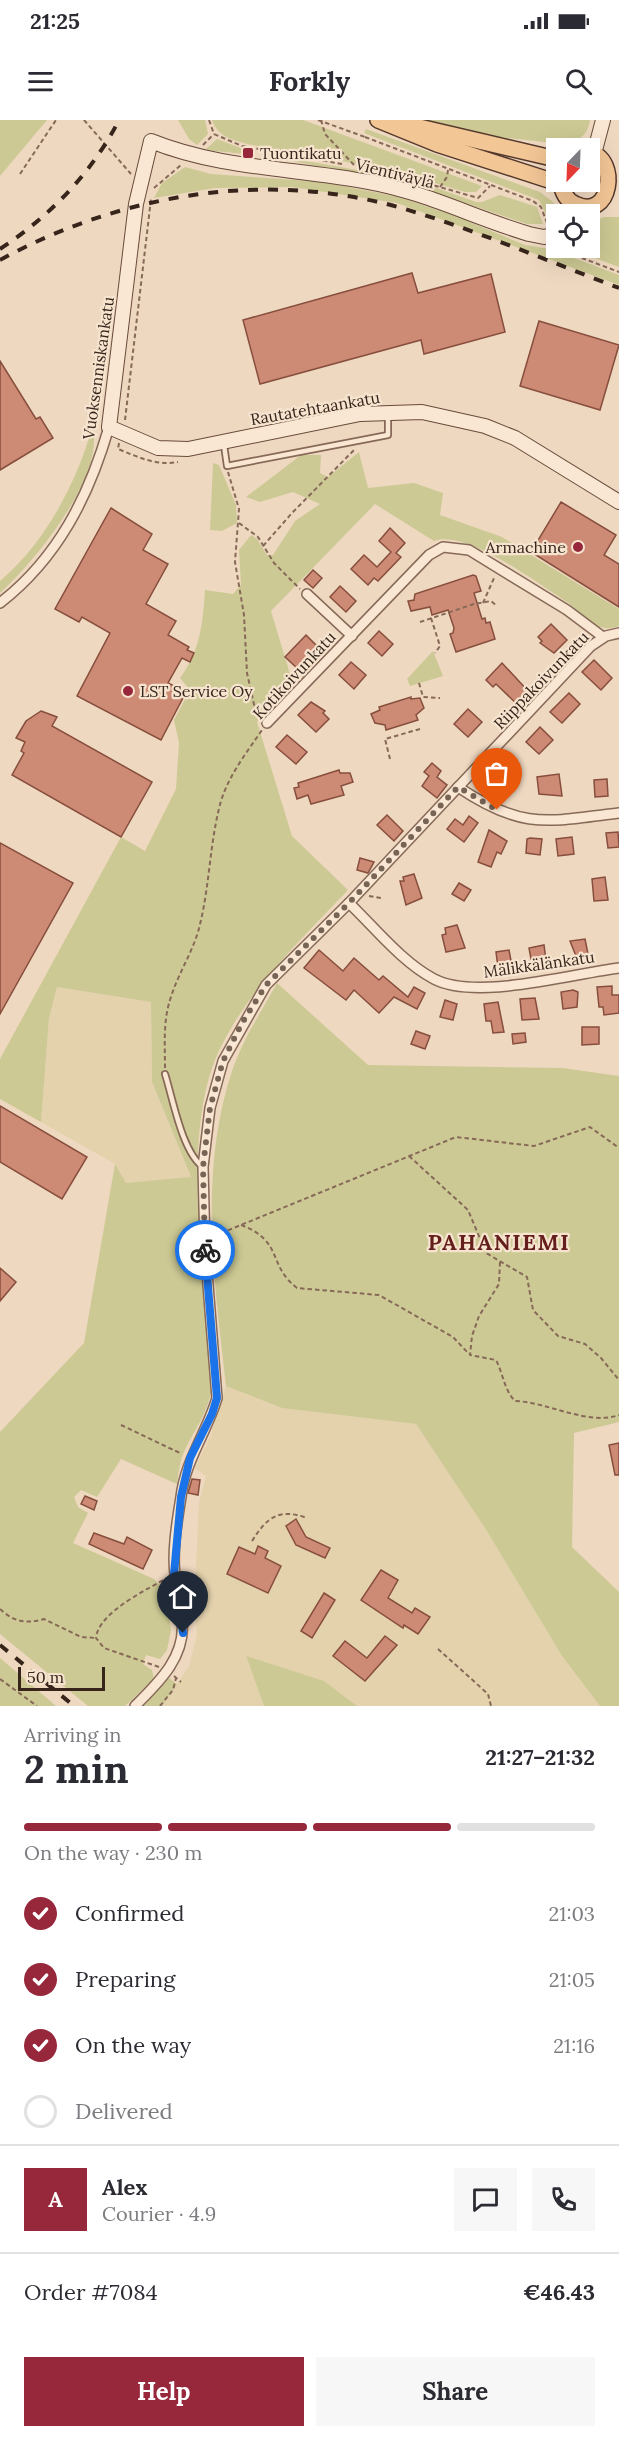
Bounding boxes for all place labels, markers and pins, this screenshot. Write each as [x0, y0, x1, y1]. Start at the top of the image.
place label: Tuontikatu [260, 143, 342, 163]
marker: Tuontikatu [241, 146, 255, 160]
place label: Armachine [485, 537, 566, 557]
marker: Armachine [571, 540, 585, 554]
place label: LST Service Oy [140, 681, 253, 701]
marker: LST Service Oy [121, 684, 135, 698]
pin [471, 748, 522, 810]
pin [157, 1571, 208, 1633]

